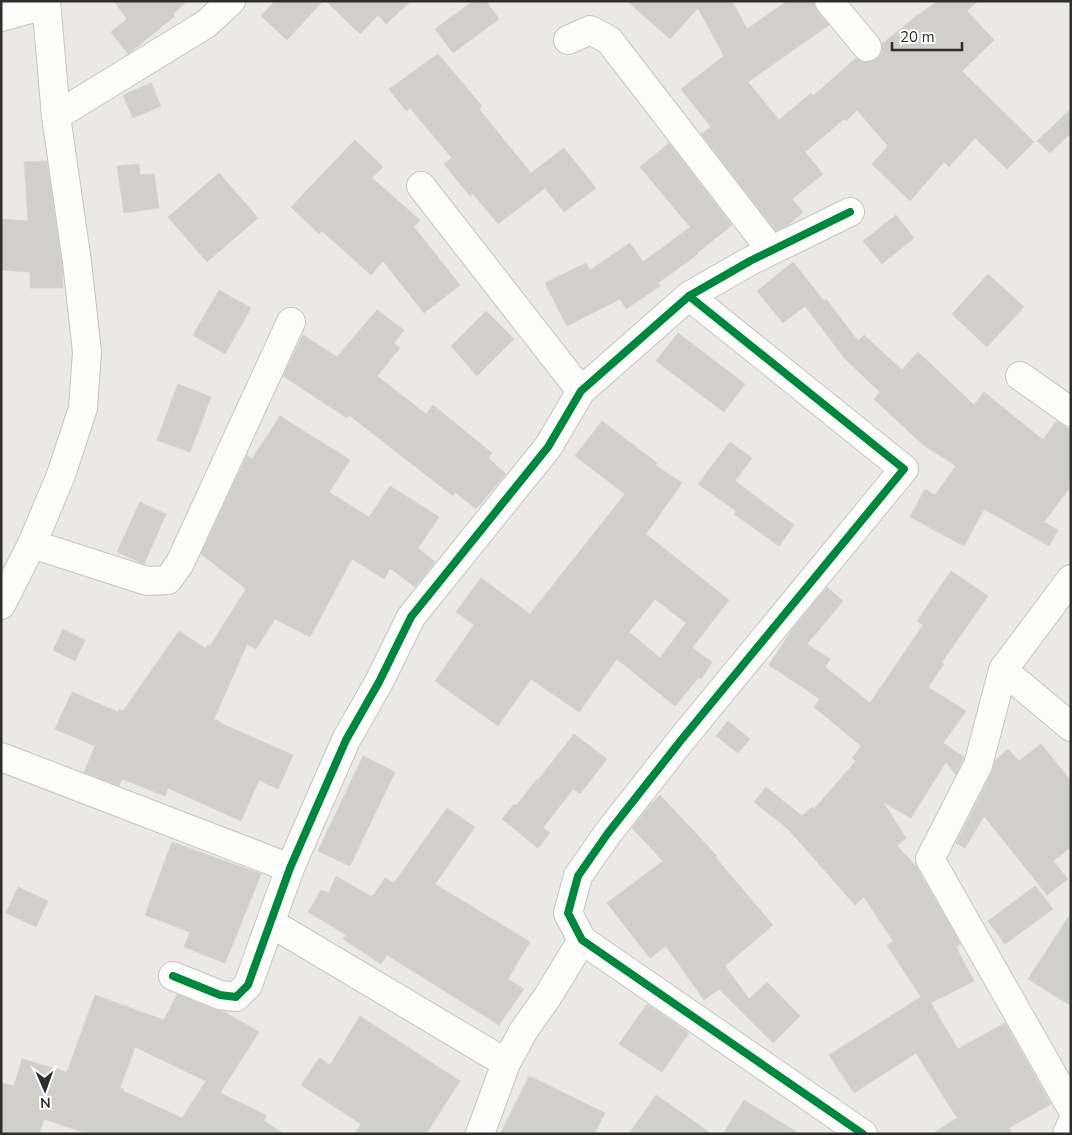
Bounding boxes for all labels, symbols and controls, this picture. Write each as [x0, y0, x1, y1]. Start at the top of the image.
scale bar [892, 20, 962, 52]
text: 20 m [900, 27, 935, 47]
north arrow [20, 1065, 70, 1115]
text: N [40, 1093, 51, 1112]

